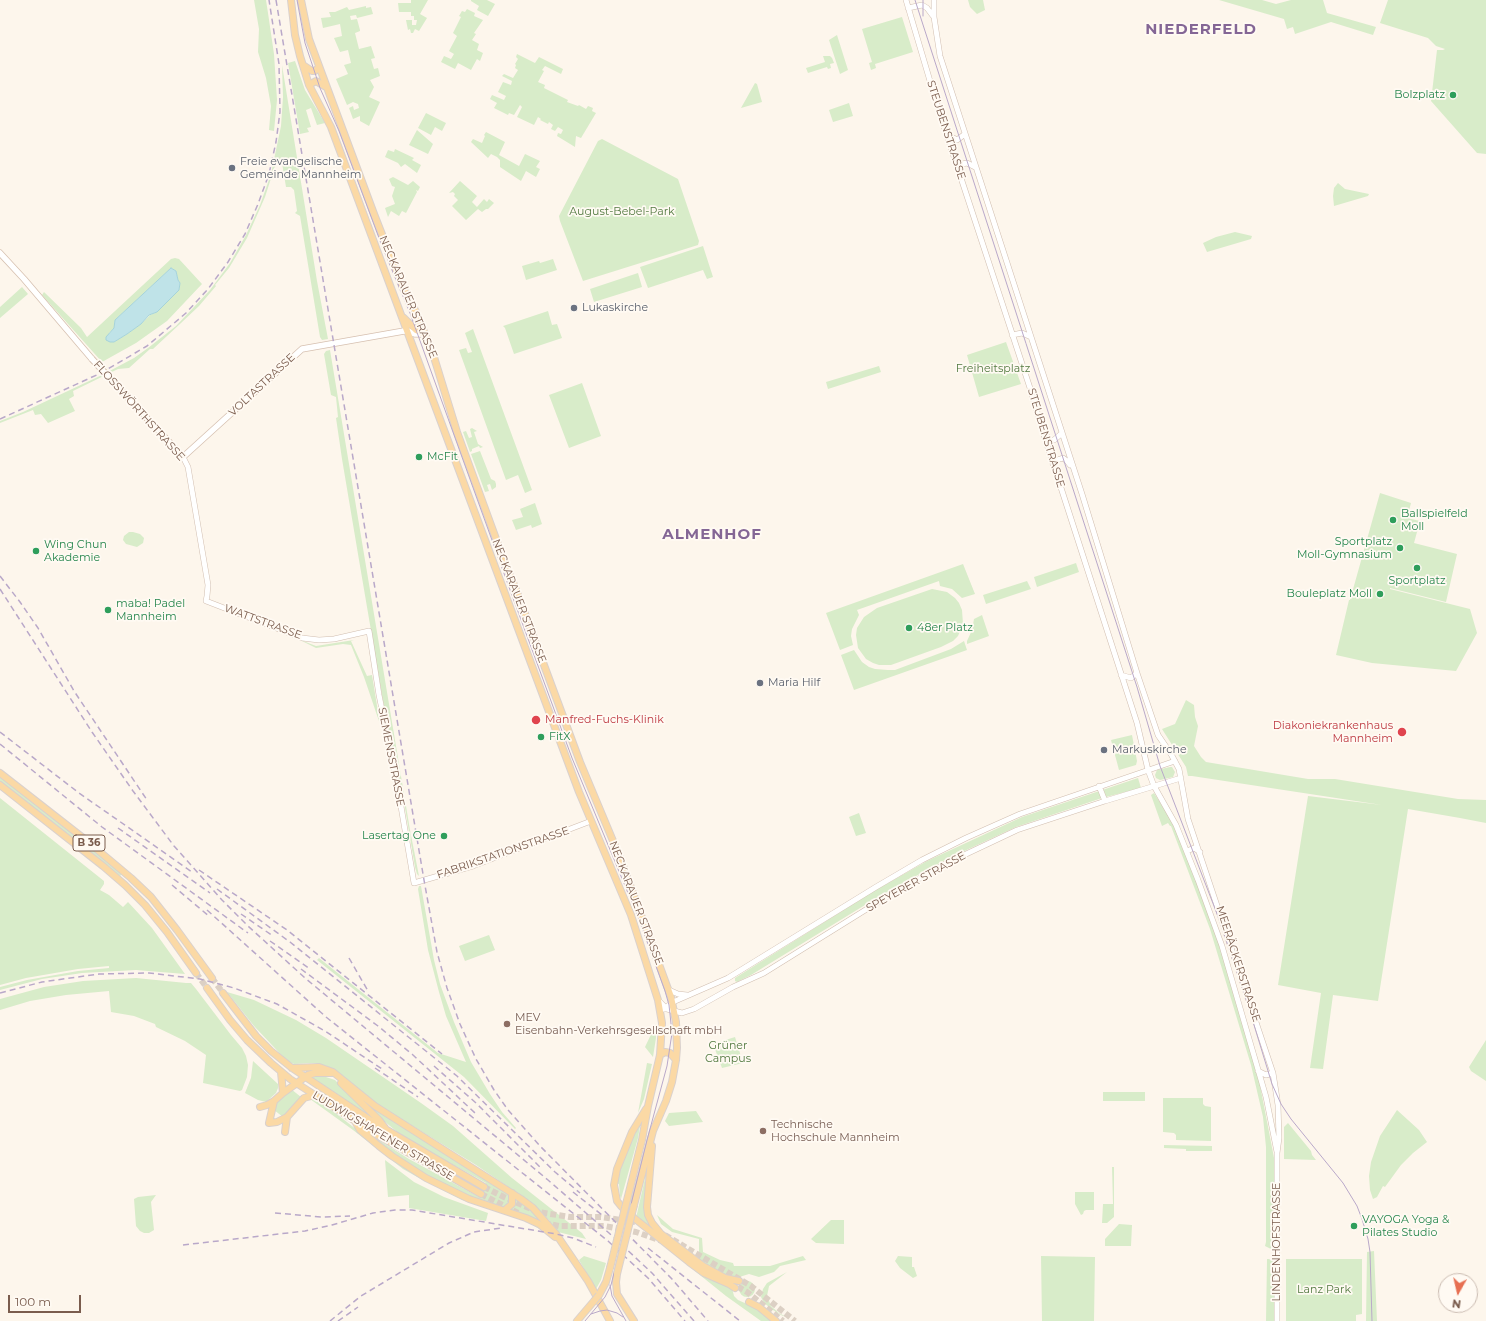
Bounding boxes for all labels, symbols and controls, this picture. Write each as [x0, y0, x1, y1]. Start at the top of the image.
district label: NIEDERFELD [1145, 21, 1257, 39]
street label: STEUBENSTRASSE [924, 79, 968, 181]
place label: Bolzplatz [1394, 88, 1445, 102]
marker: Bolzplatz [1448, 90, 1458, 100]
place label: Freie evangelische Gemeinde Mannheim [240, 155, 361, 181]
marker: Freie evangelische Gemeinde Mannheim [227, 163, 237, 173]
park label: August-Bebel-Park [569, 205, 675, 219]
street label: NECKARAUER STRASSE [376, 234, 440, 360]
place label: Lukaskirche [582, 301, 648, 315]
marker: Lukaskirche [569, 303, 579, 313]
street label: VOLTASTRASSE [226, 351, 298, 419]
street label: FLOSSWÖRTHSTRASSE [91, 358, 187, 464]
park label: Freiheitsplatz [956, 362, 1030, 376]
street label: STEUBENSTRASSE [1025, 387, 1067, 489]
place label: McFit [427, 450, 458, 464]
marker: McFit [414, 452, 424, 462]
place label: Ballspielfeld Moll [1401, 507, 1468, 533]
marker: Ballspielfeld Moll [1388, 515, 1398, 525]
district label: ALMENHOF [662, 526, 762, 544]
place label: Sportplatz Moll-Gymnasium [1297, 535, 1392, 561]
street label: NECKARAUER STRASSE [489, 537, 549, 665]
place label: Wing Chun Akademie [44, 538, 107, 564]
marker: Sportplatz Moll-Gymnasium [1395, 543, 1405, 553]
marker: Wing Chun Akademie [31, 546, 41, 556]
marker: Sportplatz [1412, 563, 1422, 573]
place label: Sportplatz [1388, 574, 1446, 588]
place label: Bouleplatz Moll [1287, 587, 1372, 601]
marker: Bouleplatz Moll [1375, 589, 1385, 599]
place label: maba! Padel Mannheim [116, 597, 185, 623]
street label: WATTSTRASSE [222, 602, 304, 642]
marker: maba! Padel Mannheim [103, 605, 113, 615]
place label: 48er Platz [917, 621, 973, 635]
marker: 48er Platz [904, 623, 914, 633]
place label: Maria Hilf [768, 676, 820, 690]
marker: Maria Hilf [755, 678, 765, 688]
street label: SIEMENSSTRASSE [375, 706, 407, 808]
place label: Manfred-Fuchs-Klinik [545, 713, 664, 727]
marker: Manfred-Fuchs-Klinik [530, 714, 542, 726]
place label: Diakoniekrankenhaus Mannheim [1273, 719, 1393, 745]
marker: Diakoniekrankenhaus Mannheim [1396, 726, 1408, 738]
place label: FitX [549, 730, 571, 744]
marker: FitX [536, 732, 546, 742]
place label: Markuskirche [1112, 743, 1187, 757]
marker: Markuskirche [1099, 745, 1109, 755]
street label: FABRIKSTATIONSTRASSE [435, 824, 571, 882]
place label: Lasertag One [362, 829, 436, 843]
marker: Lasertag One [439, 831, 449, 841]
road number: B 36 [73, 835, 105, 851]
street label: NECKARAUER STRASSE [606, 839, 666, 967]
street label: SPEYERER STRASSE [864, 849, 968, 915]
street label: MEERÄCKERSTRASSE [1213, 904, 1263, 1024]
place label: MEV Eisenbahn-Verkehrsgesellschaft mbH [515, 1011, 722, 1037]
marker: MEV Eisenbahn-Verkehrsgesellschaft mbH [502, 1019, 512, 1029]
park label: Grüner Campus [705, 1039, 751, 1065]
street label: LUDWIGSHAFENER STRASSE [310, 1088, 456, 1184]
place label: Technische Hochschule Mannheim [771, 1118, 900, 1144]
marker: Technische Hochschule Mannheim [758, 1126, 768, 1136]
street label: LINDENHOFSTRASSE [1270, 1183, 1284, 1301]
place label: VAYOGA Yoga & Pilates Studio [1362, 1213, 1449, 1239]
marker: VAYOGA Yoga & Pilates Studio [1349, 1221, 1359, 1231]
north arrow [1438, 1273, 1478, 1313]
park label: Lanz Park [1297, 1283, 1351, 1297]
scale bar [10, 1287, 83, 1313]
text: 100 m [15, 1294, 51, 1309]
text: N [1451, 1296, 1462, 1311]

